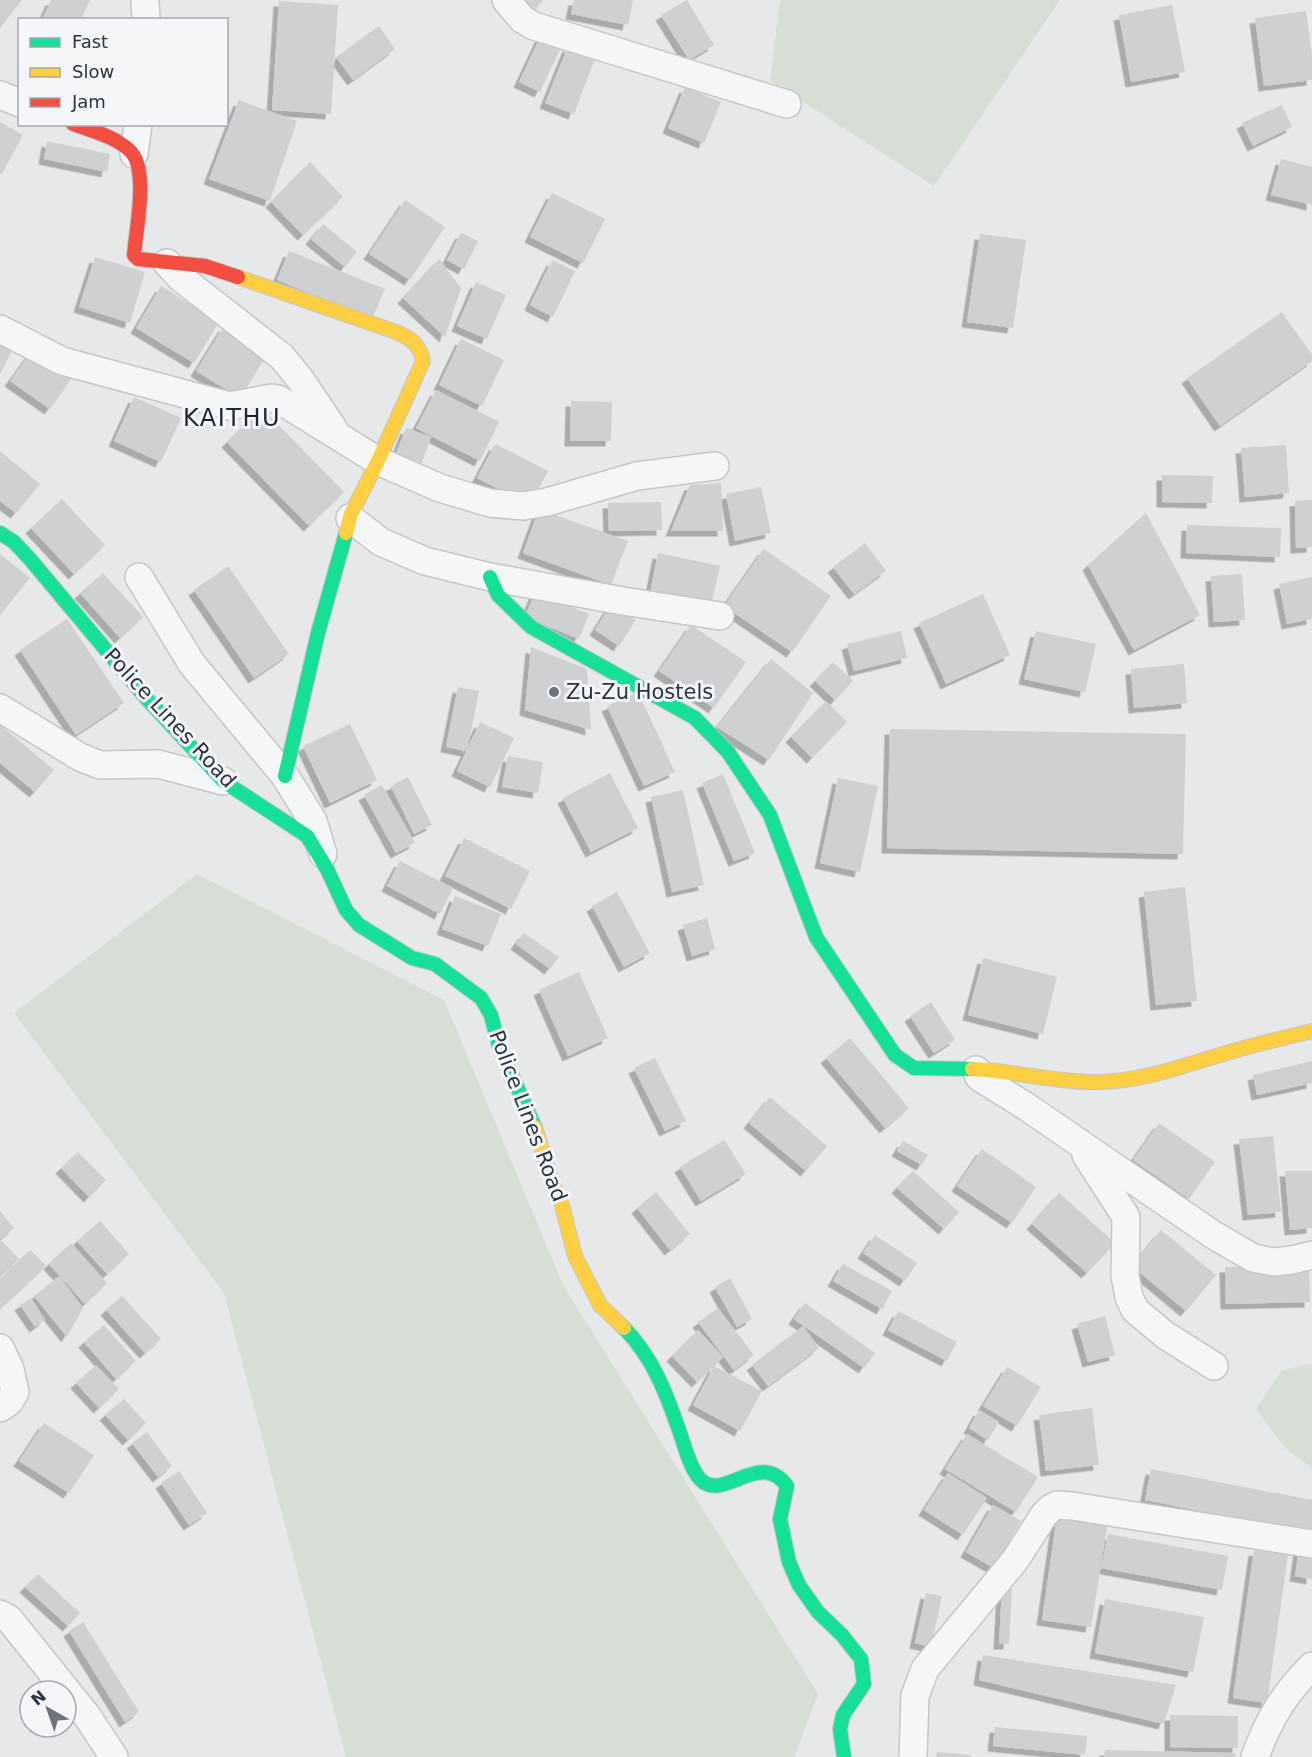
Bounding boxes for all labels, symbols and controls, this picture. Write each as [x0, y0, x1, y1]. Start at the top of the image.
legend [18, 18, 228, 126]
text: Fast [72, 31, 108, 52]
text: Slow [72, 61, 114, 82]
text: Jam [71, 91, 106, 112]
district label: KAITHU [183, 404, 281, 432]
street label: Police Lines Road [99, 643, 241, 793]
place label: Zu-Zu Hostels [566, 680, 713, 704]
marker: Zu-Zu Hostels [547, 685, 561, 699]
street label: Police Lines Road [484, 1027, 572, 1205]
north arrow [18, 1679, 78, 1739]
text: N [27, 1686, 50, 1709]

